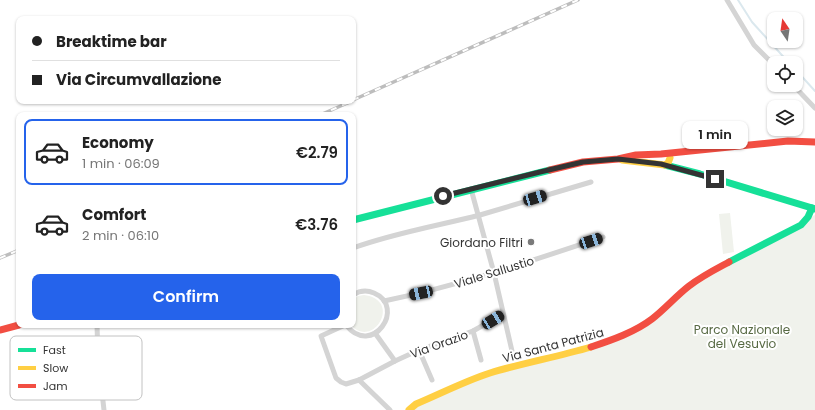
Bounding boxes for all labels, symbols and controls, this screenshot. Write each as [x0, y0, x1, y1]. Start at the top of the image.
north arrow [767, 12, 803, 48]
map controls [767, 12, 803, 136]
text: Breaktime bar [56, 31, 167, 52]
button: locate [767, 56, 803, 92]
text: Via Circumvallazione [56, 69, 221, 90]
button: layers [767, 100, 803, 136]
callout: 1 min [682, 121, 748, 149]
text: 1 min [698, 125, 732, 144]
text: Economy [82, 132, 154, 153]
icon: car [34, 134, 70, 170]
text: €2.79 [296, 142, 338, 163]
text: 1 min · 06:09 [82, 154, 160, 173]
route end [706, 170, 724, 188]
route start [434, 187, 452, 205]
car [522, 189, 548, 207]
text: Comfort [82, 204, 146, 225]
icon: car [34, 206, 70, 242]
text: €3.76 [295, 214, 338, 235]
text: 2 min · 06:10 [82, 226, 159, 245]
car [578, 232, 604, 250]
place label: Giordano Filtri [440, 234, 523, 251]
marker: Giordano Filtri [526, 237, 536, 247]
street label: Viale Sallustio [452, 252, 536, 292]
button: Confirm [32, 274, 340, 320]
car [408, 285, 434, 301]
car [480, 309, 506, 331]
park label: Parco Nazionale del Vesuvio [694, 321, 790, 352]
street label: Via Santa Patrizia [500, 323, 606, 367]
street label: Via Orazio [408, 326, 471, 362]
legend [10, 336, 142, 400]
text: Fast [43, 342, 66, 358]
text: Slow [43, 360, 68, 376]
text: Jam [43, 378, 68, 394]

